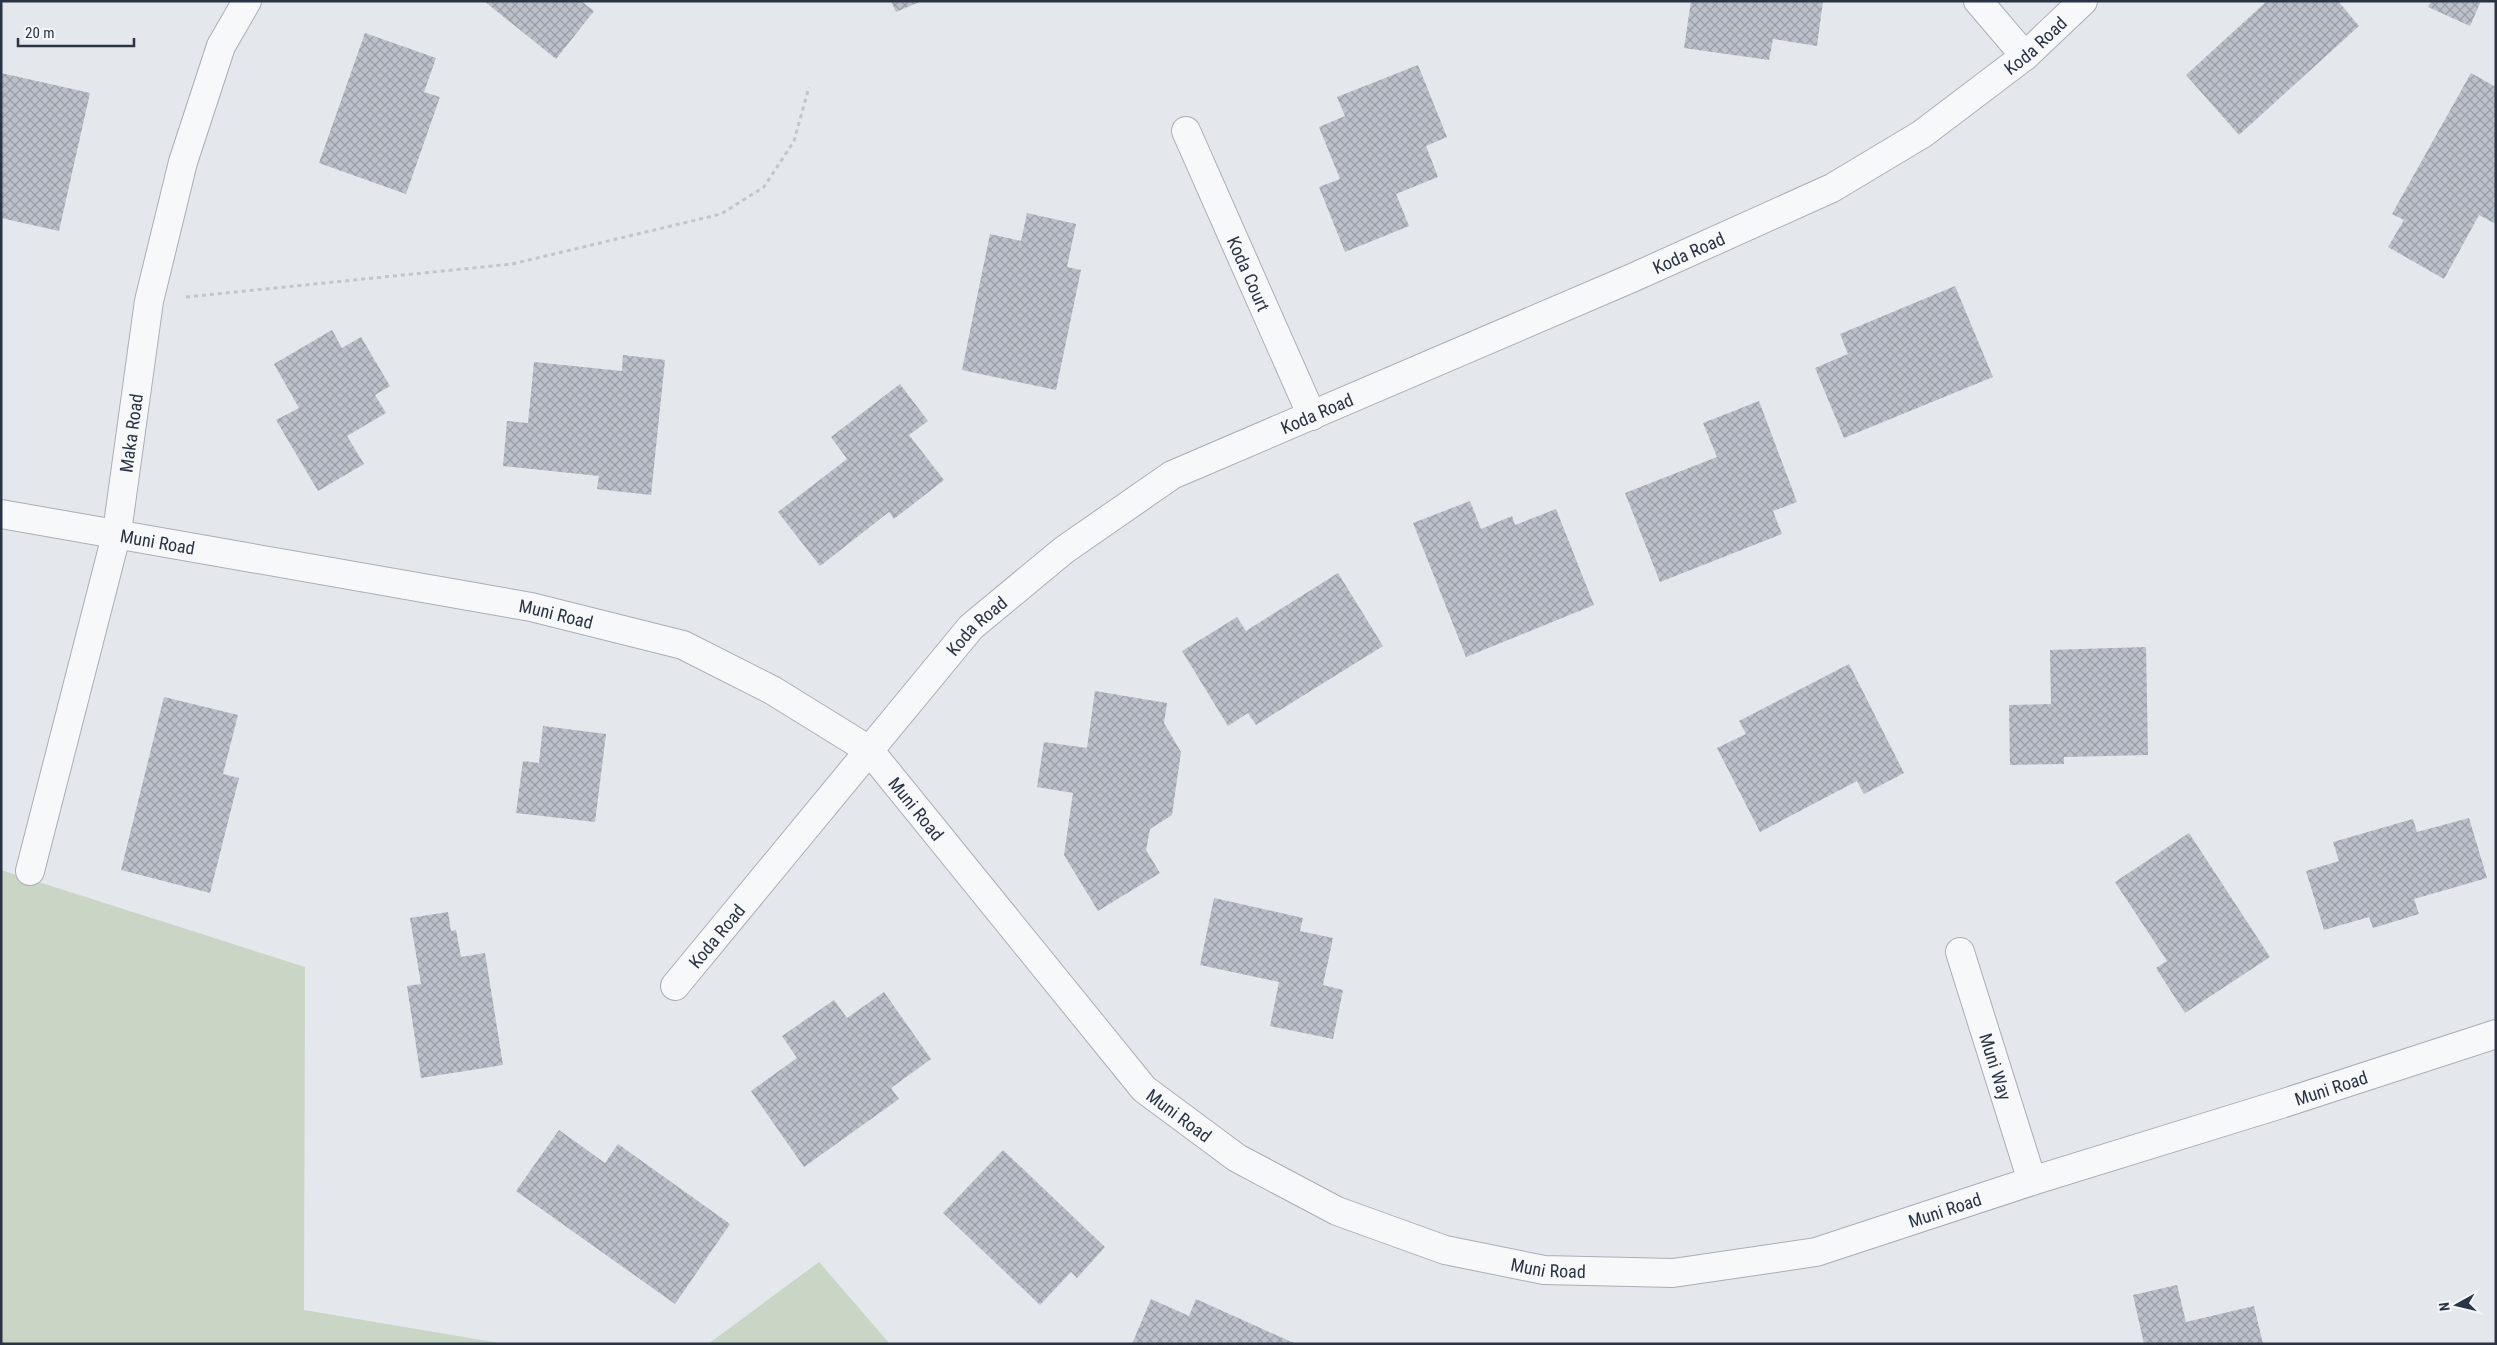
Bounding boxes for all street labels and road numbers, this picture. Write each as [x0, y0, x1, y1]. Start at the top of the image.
street label: Koda Road [2000, 12, 2071, 79]
street label: Koda Road [1649, 227, 1728, 278]
street label: Koda Court [1223, 233, 1275, 314]
street label: Koda Road [1277, 388, 1356, 438]
street label: Maka Road [115, 392, 147, 474]
street label: Muni Road [119, 525, 197, 558]
street label: Koda Road [942, 592, 1011, 660]
street label: Muni Road [518, 595, 595, 633]
street label: Muni Road [885, 773, 948, 845]
street label: Koda Road [684, 900, 749, 972]
street label: Muni Way [1976, 1031, 2016, 1103]
street label: Muni Road [2292, 1066, 2370, 1109]
street label: Muni Road [1143, 1084, 1216, 1146]
street label: Muni Road [1906, 1188, 1984, 1231]
street label: Muni Road [1509, 1253, 1586, 1281]

